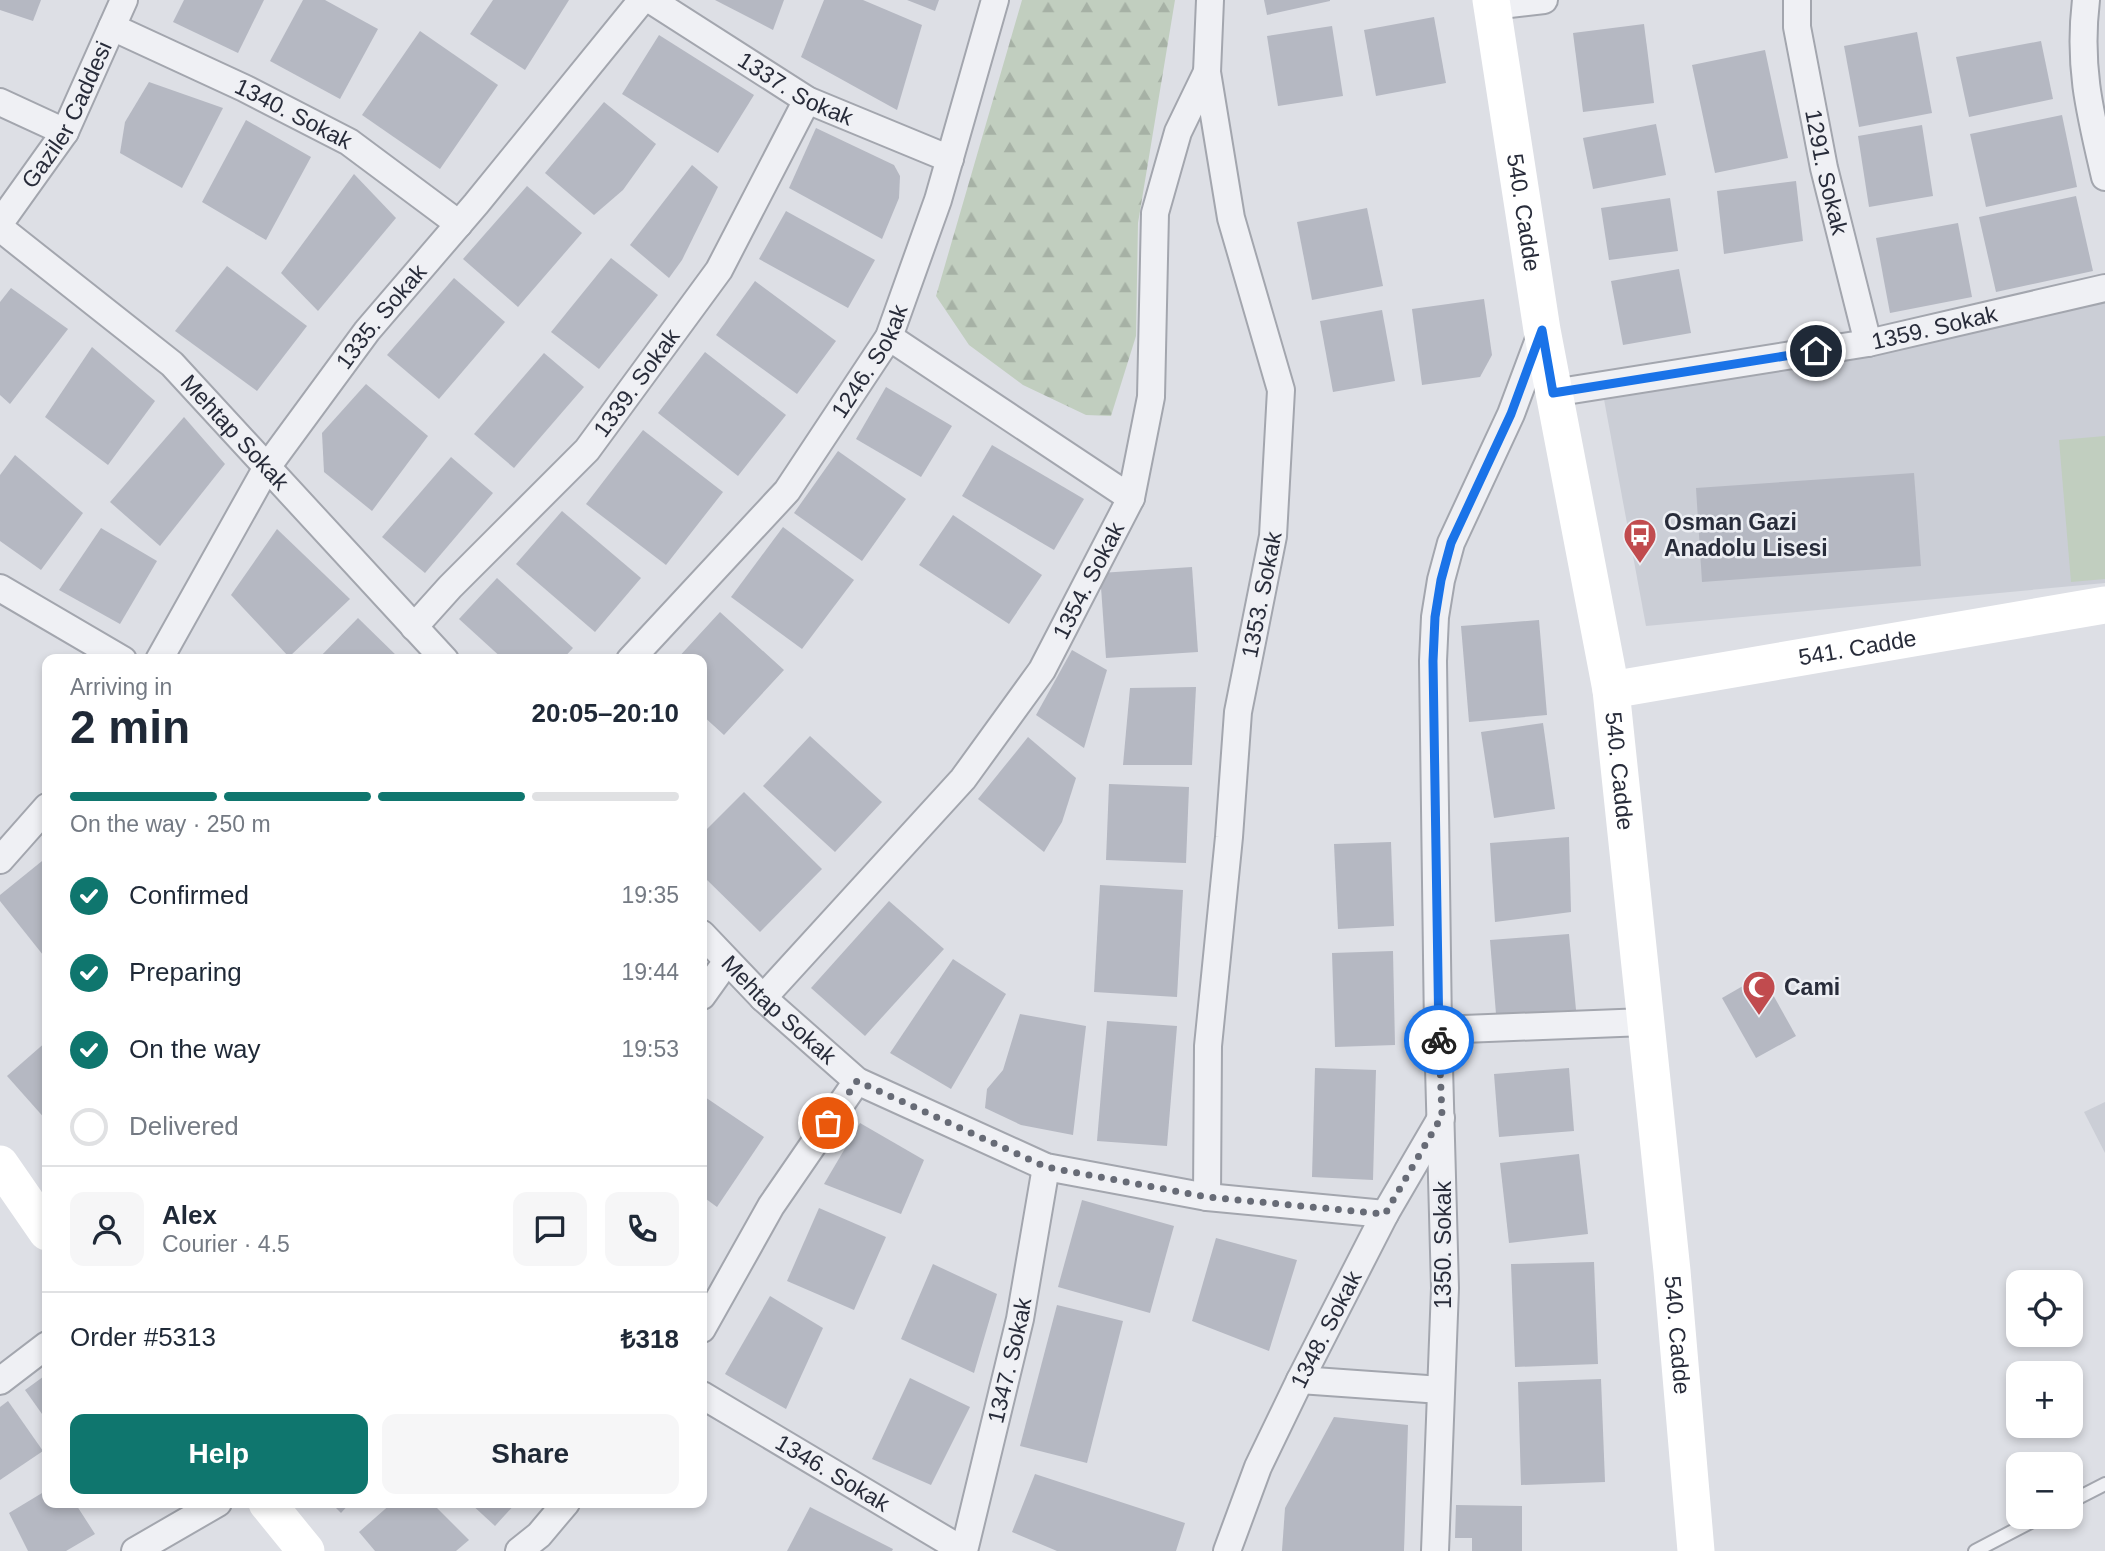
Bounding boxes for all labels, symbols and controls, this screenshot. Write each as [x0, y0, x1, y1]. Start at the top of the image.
street label: Gaziler Caddesi [16, 37, 117, 193]
street label: 1337. Sokak [733, 46, 857, 131]
street label: 1340. Sokak [231, 73, 357, 154]
street label: 1291. Sokak [1800, 107, 1853, 238]
street label: 540. Cadde [1502, 152, 1546, 273]
street label: 1335. Sokak [331, 258, 432, 374]
street label: 1359. Sokak [1869, 300, 2000, 355]
street label: 1246. Sokak [826, 301, 913, 423]
pin [1786, 321, 1846, 381]
street label: 1339. Sokak [588, 323, 685, 442]
icon: home [1797, 332, 1835, 370]
street label: Mehtap Sokak [175, 369, 295, 495]
place label: Osman Gazi Anadolu Lisesi [1664, 509, 1828, 561]
bus stop icon: Osman Gazi Anadolu Lisesi [1621, 516, 1659, 565]
street label: 1354. Sokak [1047, 517, 1129, 643]
street label: 1353. Sokak [1236, 529, 1287, 660]
street label: 541. Cadde [1797, 625, 1918, 671]
text: Arriving in [70, 674, 172, 700]
text: 20:05–20:10 [532, 698, 679, 728]
text: 2 min [70, 701, 190, 753]
street label: 540. Cadde [1600, 711, 1639, 832]
text: On the way · 250 m [70, 811, 271, 837]
icon: check [70, 877, 108, 915]
text: Confirmed [129, 880, 249, 910]
text: 19:35 [621, 882, 679, 908]
street label: Mehtap Sokak [716, 950, 842, 1070]
icon: check [70, 954, 108, 992]
text: Preparing [129, 957, 242, 987]
text: 19:44 [621, 959, 679, 985]
mosque icon: Cami [1740, 968, 1778, 1017]
place label: Cami [1784, 974, 1840, 1000]
courier [1404, 1005, 1474, 1075]
icon: bike [1420, 1021, 1458, 1059]
icon: check [70, 1031, 108, 1069]
text: On the way [129, 1034, 261, 1064]
text: 19:53 [621, 1036, 679, 1062]
pin [798, 1093, 858, 1153]
icon: bag [809, 1104, 847, 1142]
text: Delivered [129, 1111, 239, 1141]
street label: 1350. Sokak [1430, 1181, 1456, 1309]
button: person [70, 1192, 144, 1266]
button: chat [513, 1192, 587, 1266]
button: phone [605, 1192, 679, 1266]
text: Alex [162, 1200, 217, 1230]
text: Courier · 4.5 [162, 1231, 290, 1257]
street label: 1348. Sokak [1285, 1266, 1367, 1392]
map controls [2006, 1270, 2083, 1529]
button: locate [2006, 1270, 2083, 1347]
street label: 540. Cadde [1659, 1275, 1696, 1395]
street label: 1347. Sokak [982, 1295, 1036, 1426]
text: Order #5313 [70, 1322, 216, 1352]
text: ₺318 [621, 1324, 679, 1354]
button: + [2006, 1361, 2083, 1438]
button: Help [70, 1414, 368, 1494]
button: Share [382, 1414, 679, 1494]
street label: 1346. Sokak [771, 1429, 895, 1517]
button: − [2006, 1452, 2083, 1529]

